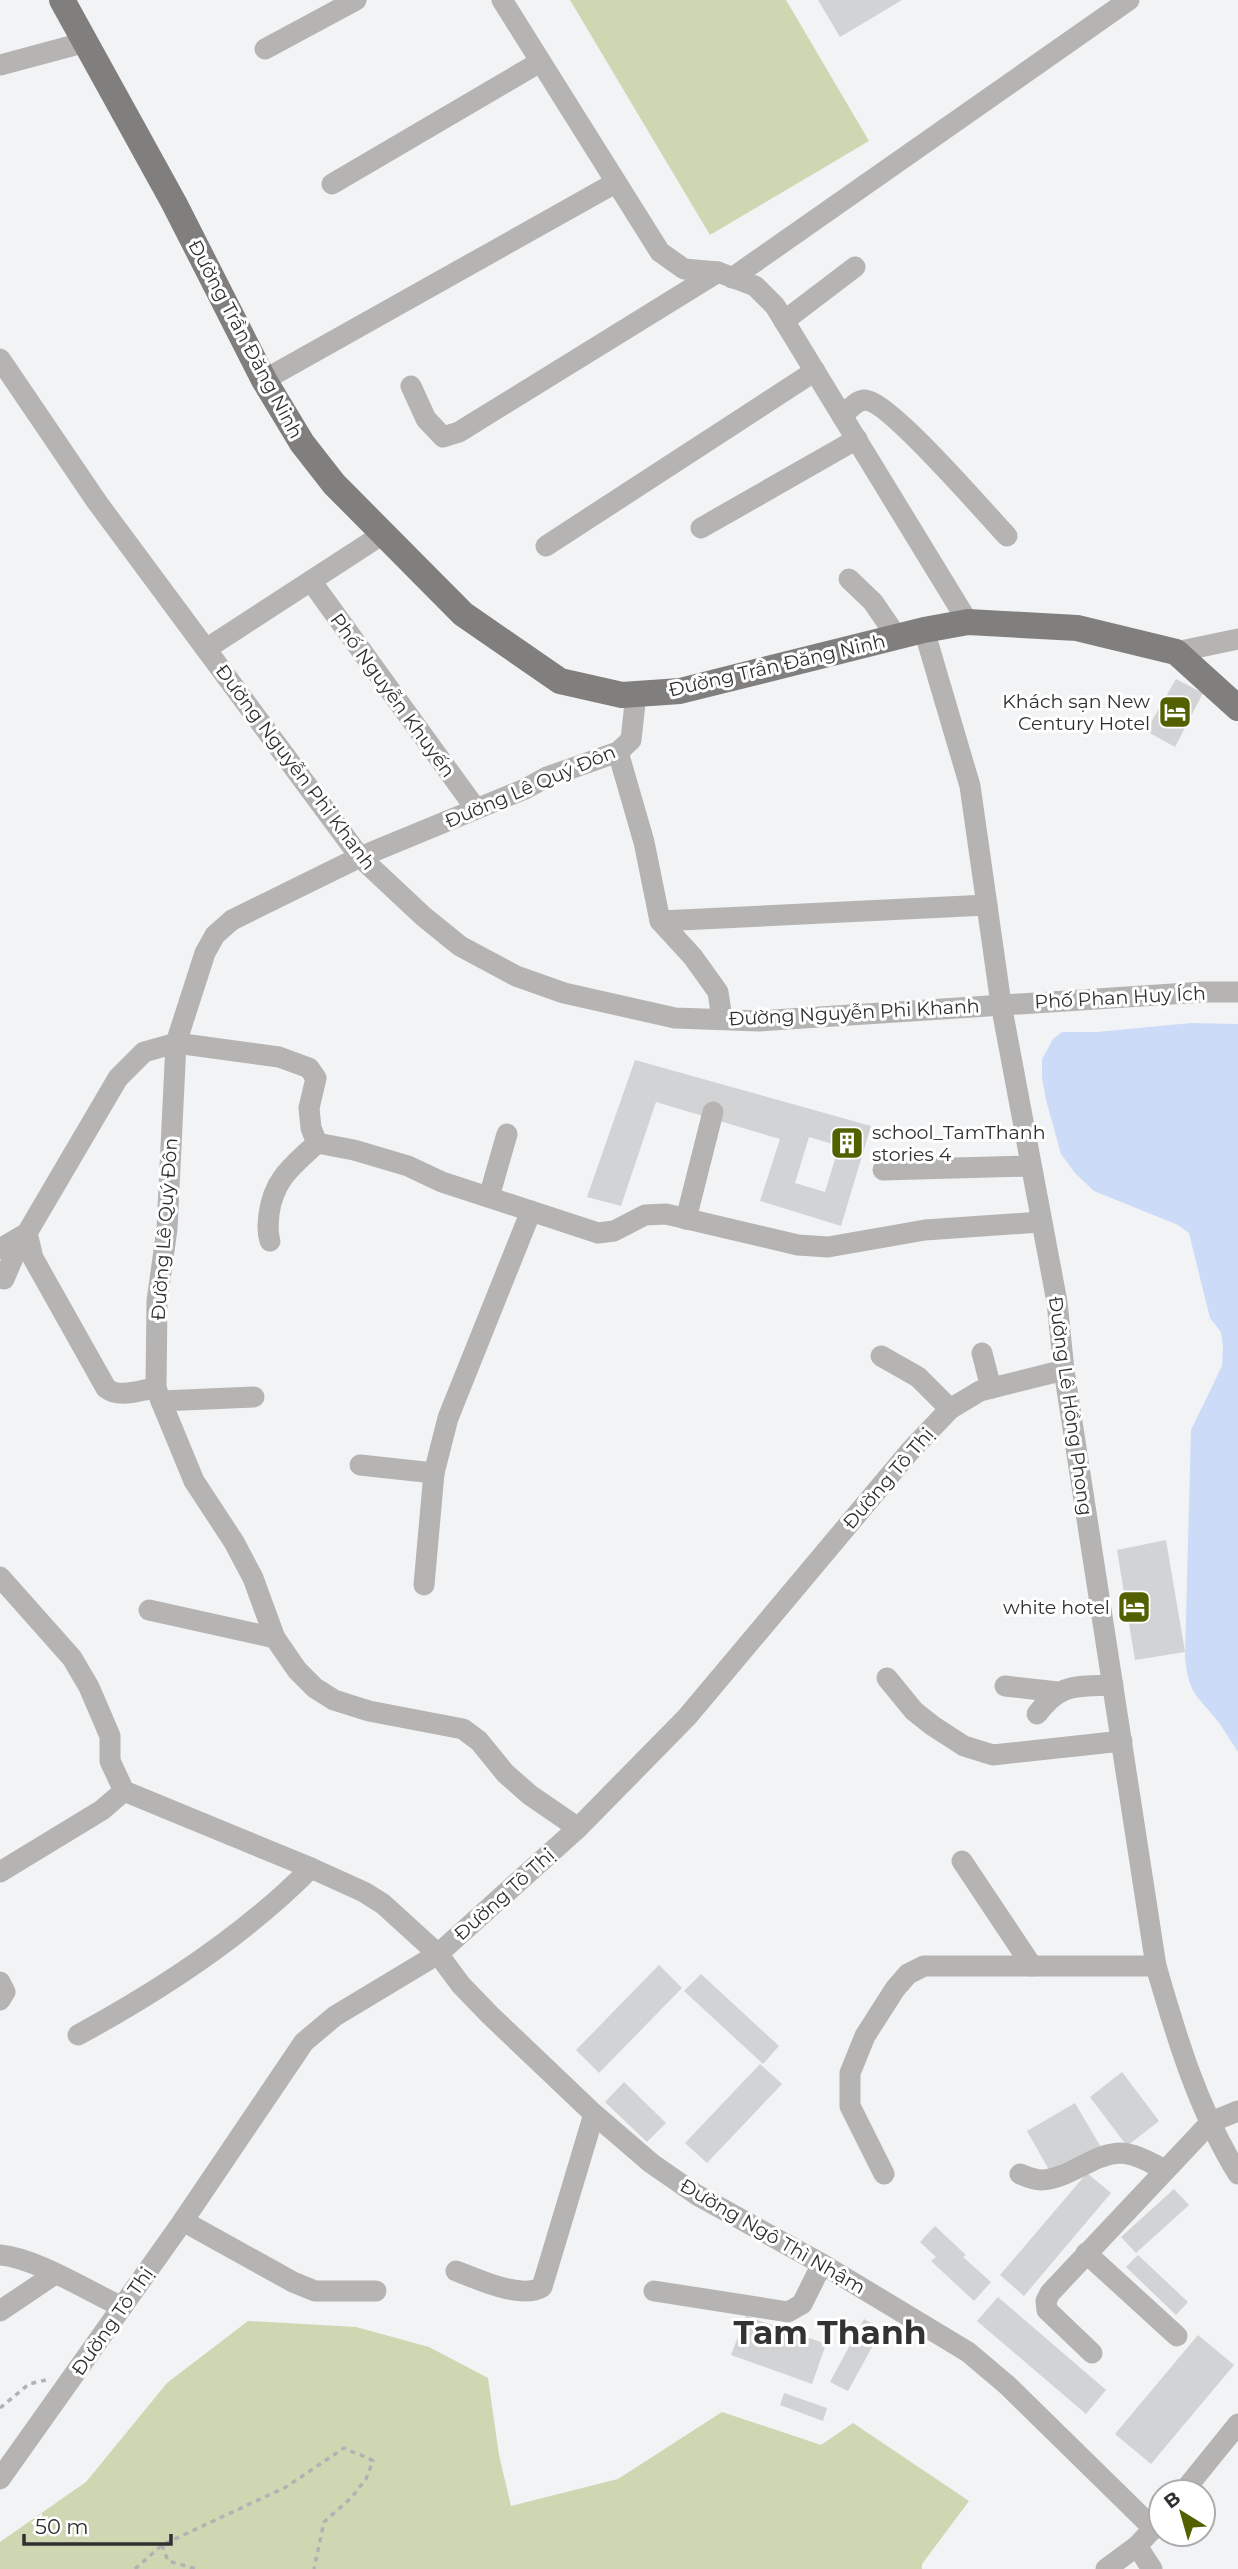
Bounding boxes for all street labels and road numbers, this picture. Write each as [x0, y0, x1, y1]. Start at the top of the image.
street label: Đường Trần Đăng Ninh [183, 236, 308, 442]
street label: Phố Nguyễn Khuyến [325, 609, 460, 782]
street label: Đường Trần Đăng Ninh [667, 629, 888, 702]
street label: Đường Nguyễn Phi Khanh [211, 660, 380, 875]
street label: Đường Lê Quý Đôn [441, 740, 619, 833]
street label: Phố Phan Huy Ích [1034, 982, 1206, 1013]
street label: Đường Nguyễn Phi Khanh [728, 994, 980, 1031]
street label: Đường Lê Quý Đôn [147, 1137, 182, 1321]
street label: Đường Lê Hồng Phong [1044, 1295, 1097, 1517]
street label: Đường Tô Thị [838, 1423, 939, 1534]
street label: Đường Tô Thị [450, 1843, 559, 1945]
street label: Đường Ngô Thì Nhậm [676, 2174, 869, 2299]
street label: Đường Tô Thị [67, 2263, 158, 2380]

